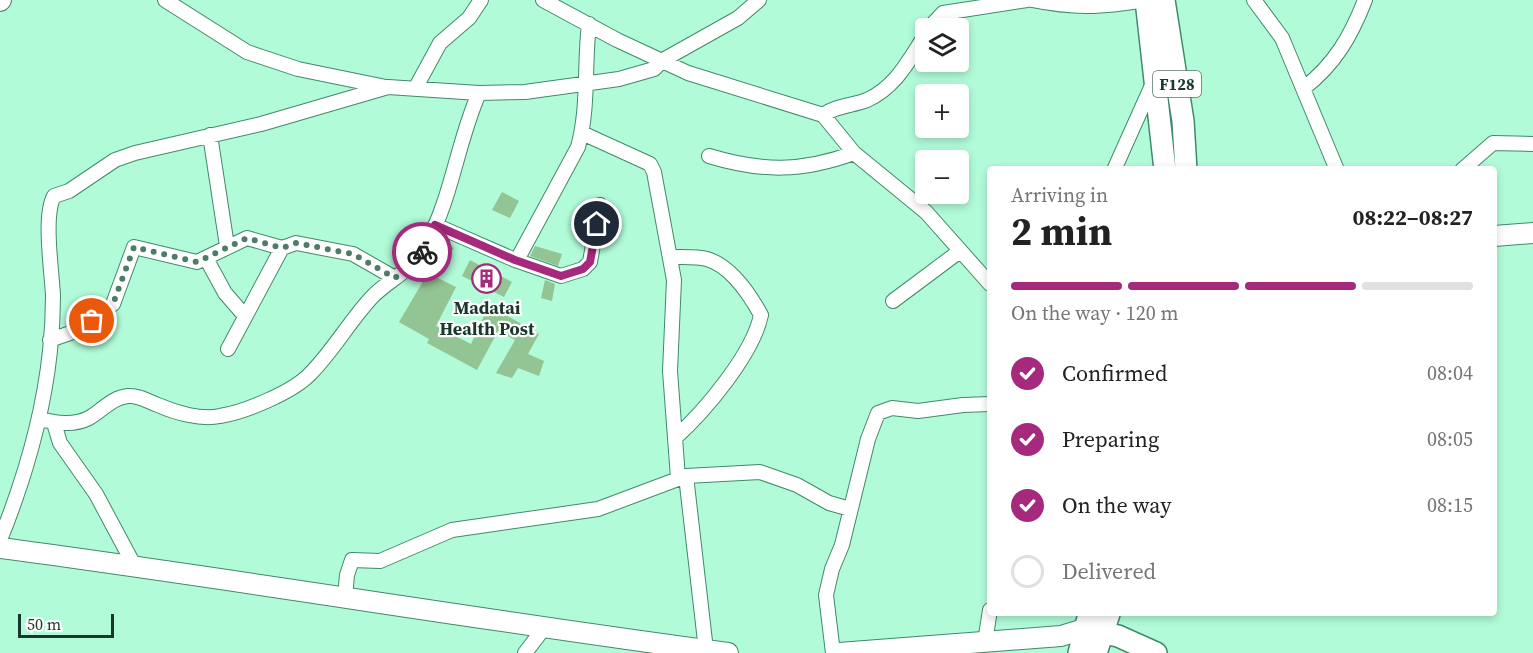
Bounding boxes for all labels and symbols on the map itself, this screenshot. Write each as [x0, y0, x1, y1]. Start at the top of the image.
road number: F128 [1153, 71, 1201, 97]
pin [571, 198, 622, 249]
courier [392, 222, 452, 282]
building icon: Madatai Health Post [471, 263, 503, 295]
pin [66, 295, 117, 346]
place label: Madatai Health Post [440, 295, 535, 341]
scale bar [18, 611, 114, 638]

